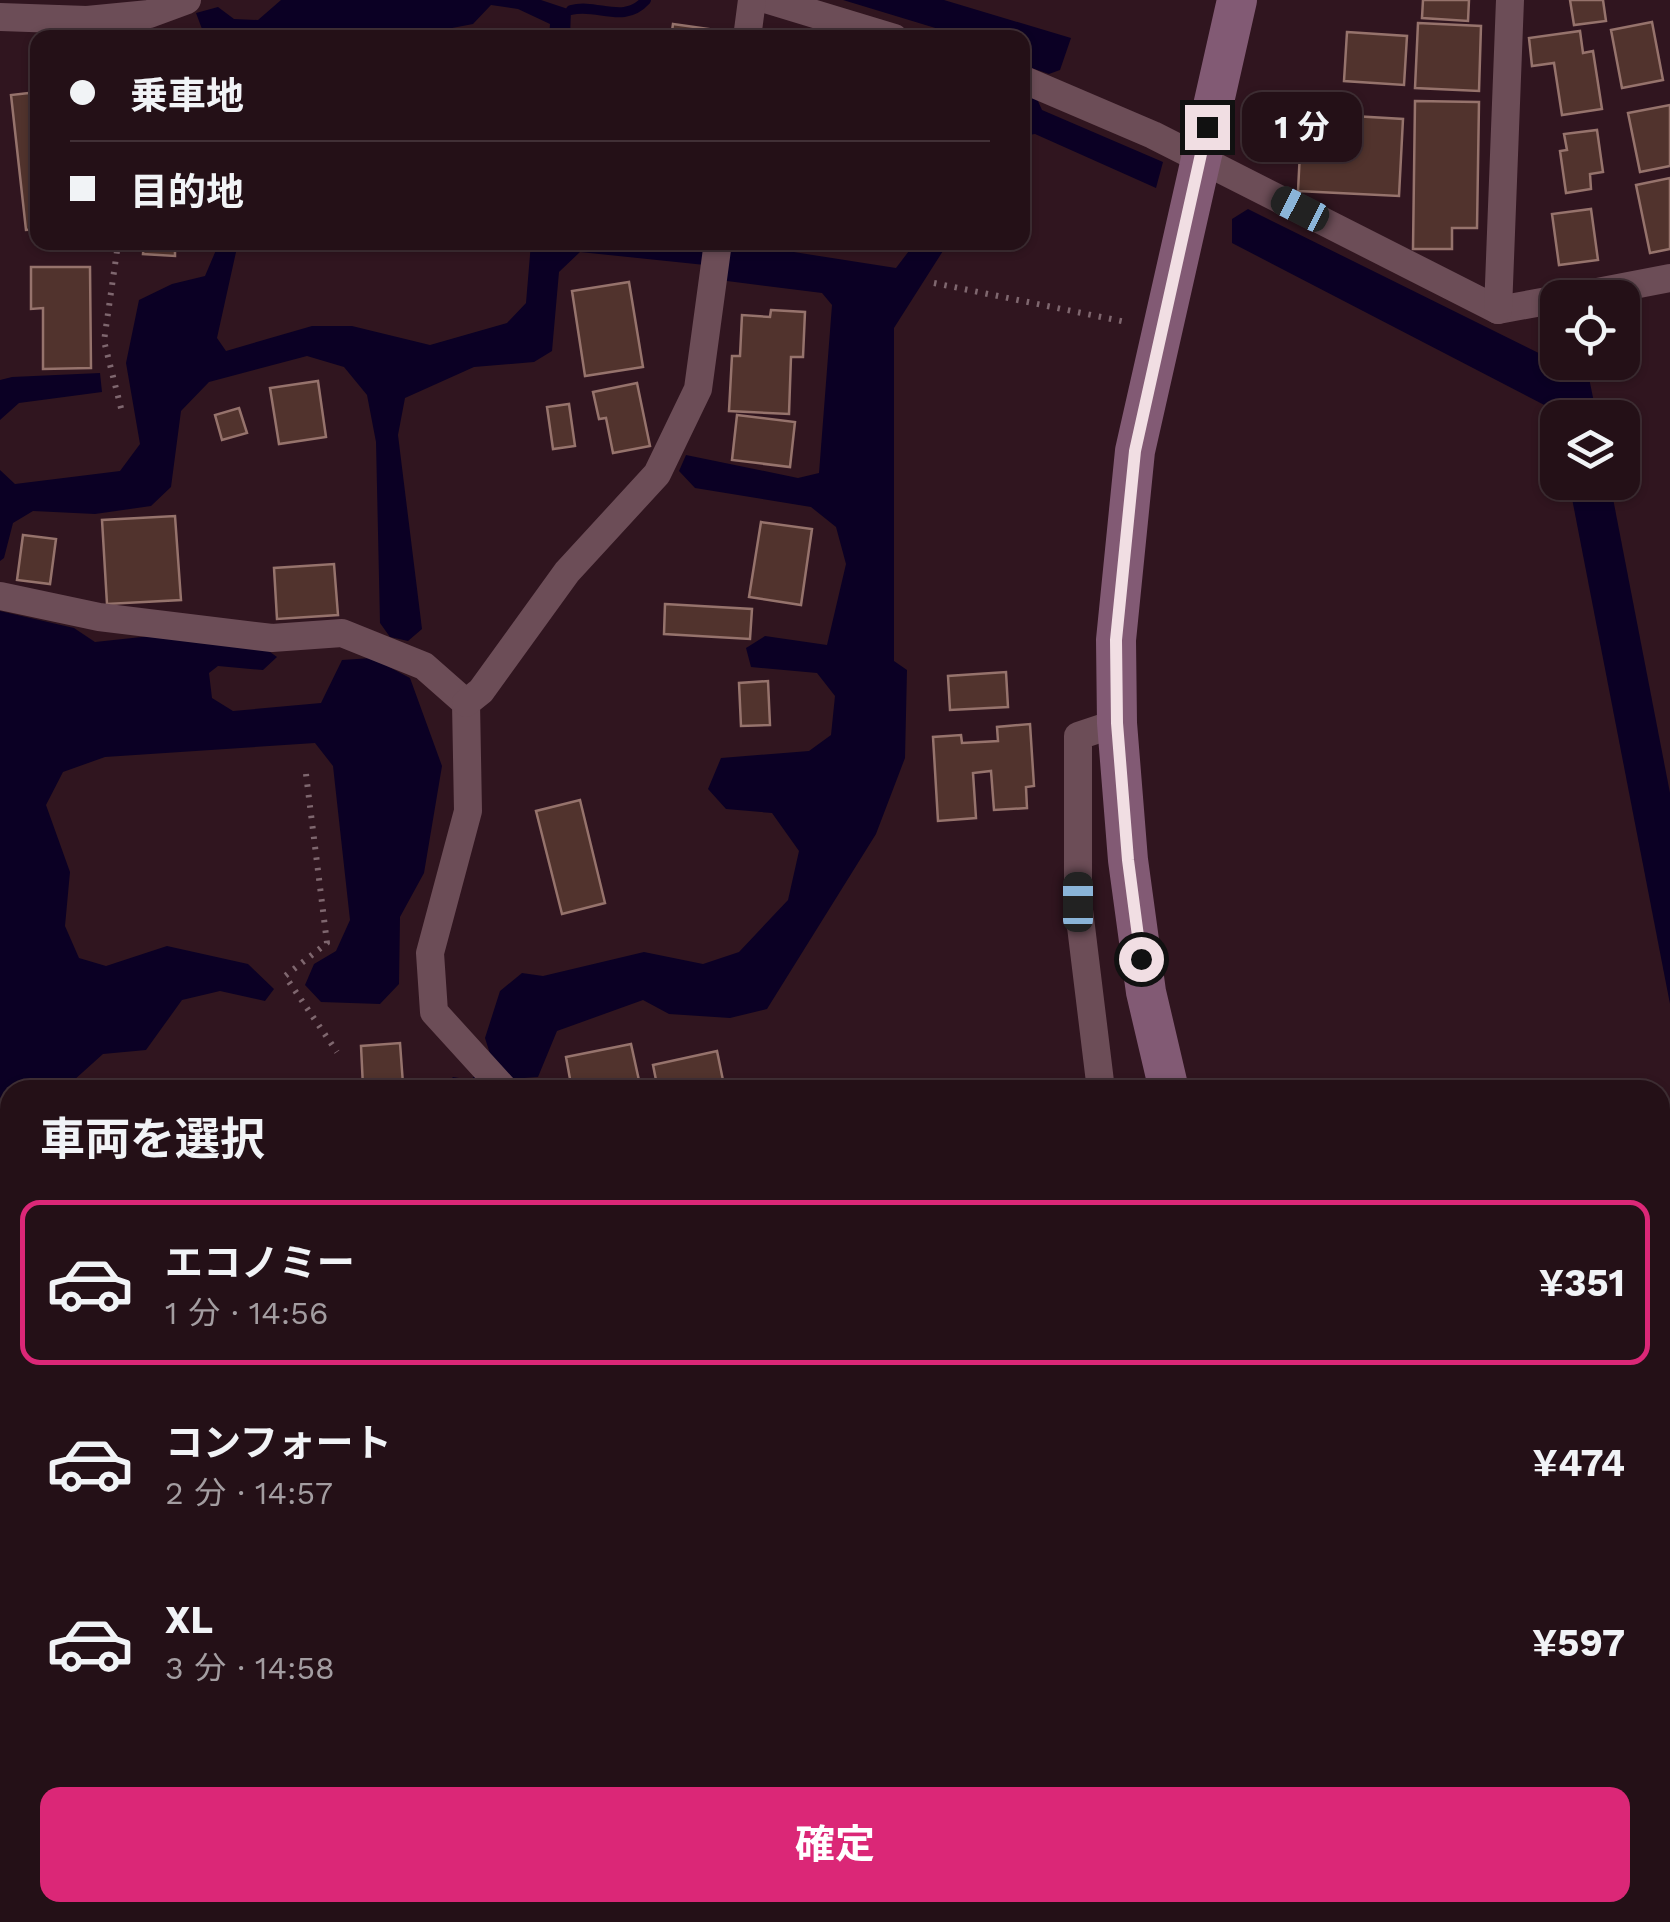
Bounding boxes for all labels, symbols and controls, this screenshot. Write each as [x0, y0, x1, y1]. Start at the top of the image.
text: 乗車地 [130, 74, 244, 118]
callout: 1 分 [1242, 92, 1362, 162]
route end [1185, 105, 1230, 150]
text: 1 分 [1275, 108, 1329, 146]
text: 目的地 [130, 170, 244, 214]
car [1266, 182, 1334, 236]
map controls [1540, 280, 1640, 500]
button: locate [1540, 280, 1640, 380]
button: layers [1540, 400, 1640, 500]
car [1063, 872, 1093, 932]
route start [1119, 937, 1164, 982]
text: 車両を選択 [40, 1113, 265, 1166]
icon: car [45, 1238, 135, 1328]
text: エコノミー [165, 1241, 355, 1285]
text: ¥351 [1539, 1261, 1625, 1305]
text: 1 分 · 14:56 [165, 1294, 328, 1332]
icon: car [45, 1418, 135, 1508]
text: コンフォート [165, 1421, 392, 1465]
text: ¥474 [1533, 1441, 1625, 1485]
text: 2 分 · 14:57 [165, 1474, 333, 1512]
icon: car [45, 1598, 135, 1688]
text: XL [165, 1598, 213, 1642]
text: ¥597 [1532, 1621, 1625, 1665]
text: 3 分 · 14:58 [165, 1649, 335, 1687]
button: 確定 [40, 1787, 1630, 1902]

